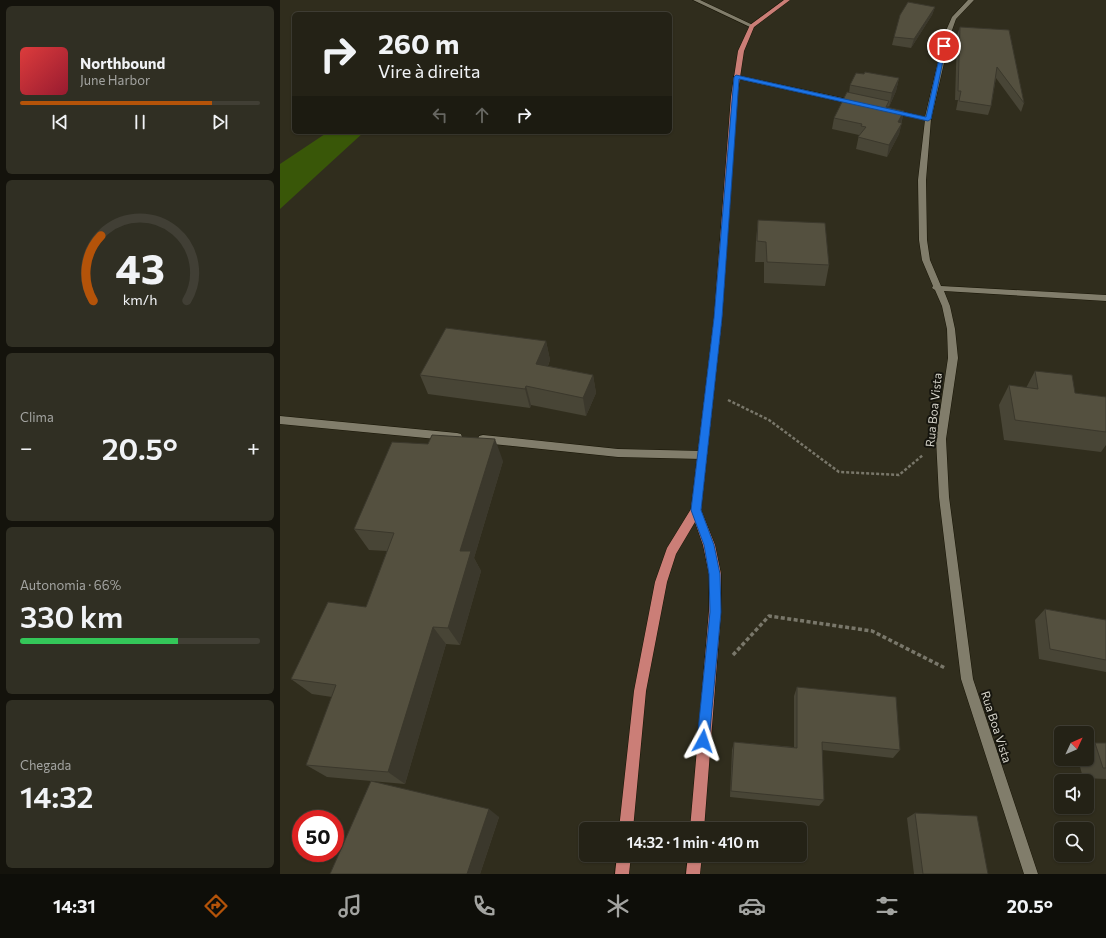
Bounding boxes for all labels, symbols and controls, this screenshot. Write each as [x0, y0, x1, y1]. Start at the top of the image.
text: 260 m [378, 26, 459, 60]
icon: right [312, 28, 364, 80]
pin [927, 29, 961, 63]
icon: arrive [933, 35, 955, 57]
text: Northbound [80, 54, 165, 72]
text: Vire à direita [378, 60, 480, 82]
text: June Harbor [80, 72, 150, 88]
icon: left [429, 104, 451, 126]
icon: ahead [471, 104, 493, 126]
icon: right [513, 104, 535, 126]
icon: previous [49, 111, 71, 133]
icon: pause [129, 111, 151, 133]
icon: next [209, 111, 231, 133]
text: 43 [115, 242, 165, 293]
text: km/h [123, 290, 157, 308]
street label: Rua Boa Vista [922, 372, 944, 448]
text: Clima [20, 409, 54, 425]
text: 20.5° [102, 429, 178, 466]
text: − [20, 434, 33, 461]
text: + [247, 434, 260, 461]
text: Autonomia · 66% [20, 577, 121, 593]
text: 330 km [20, 597, 123, 634]
street label: Rua Boa Vista [979, 689, 1015, 764]
position arrow [682, 720, 724, 762]
north arrow [1054, 726, 1094, 766]
map controls [1054, 726, 1094, 862]
text: Chegada [20, 757, 71, 773]
button: sound [1054, 774, 1094, 814]
text: 14:32 [20, 777, 93, 814]
speed limit sign: 50 [292, 810, 344, 862]
button: search [1054, 822, 1094, 862]
text: 14:32 · 1 min · 410 m [627, 833, 759, 851]
icon: directions [202, 892, 230, 920]
icon: music [336, 892, 364, 920]
icon: phone [470, 892, 498, 920]
icon: climate [604, 892, 632, 920]
icon: car [738, 892, 766, 920]
icon: filters [873, 892, 901, 920]
text: 14:31 [53, 895, 96, 917]
text: 20.5° [1007, 895, 1053, 917]

